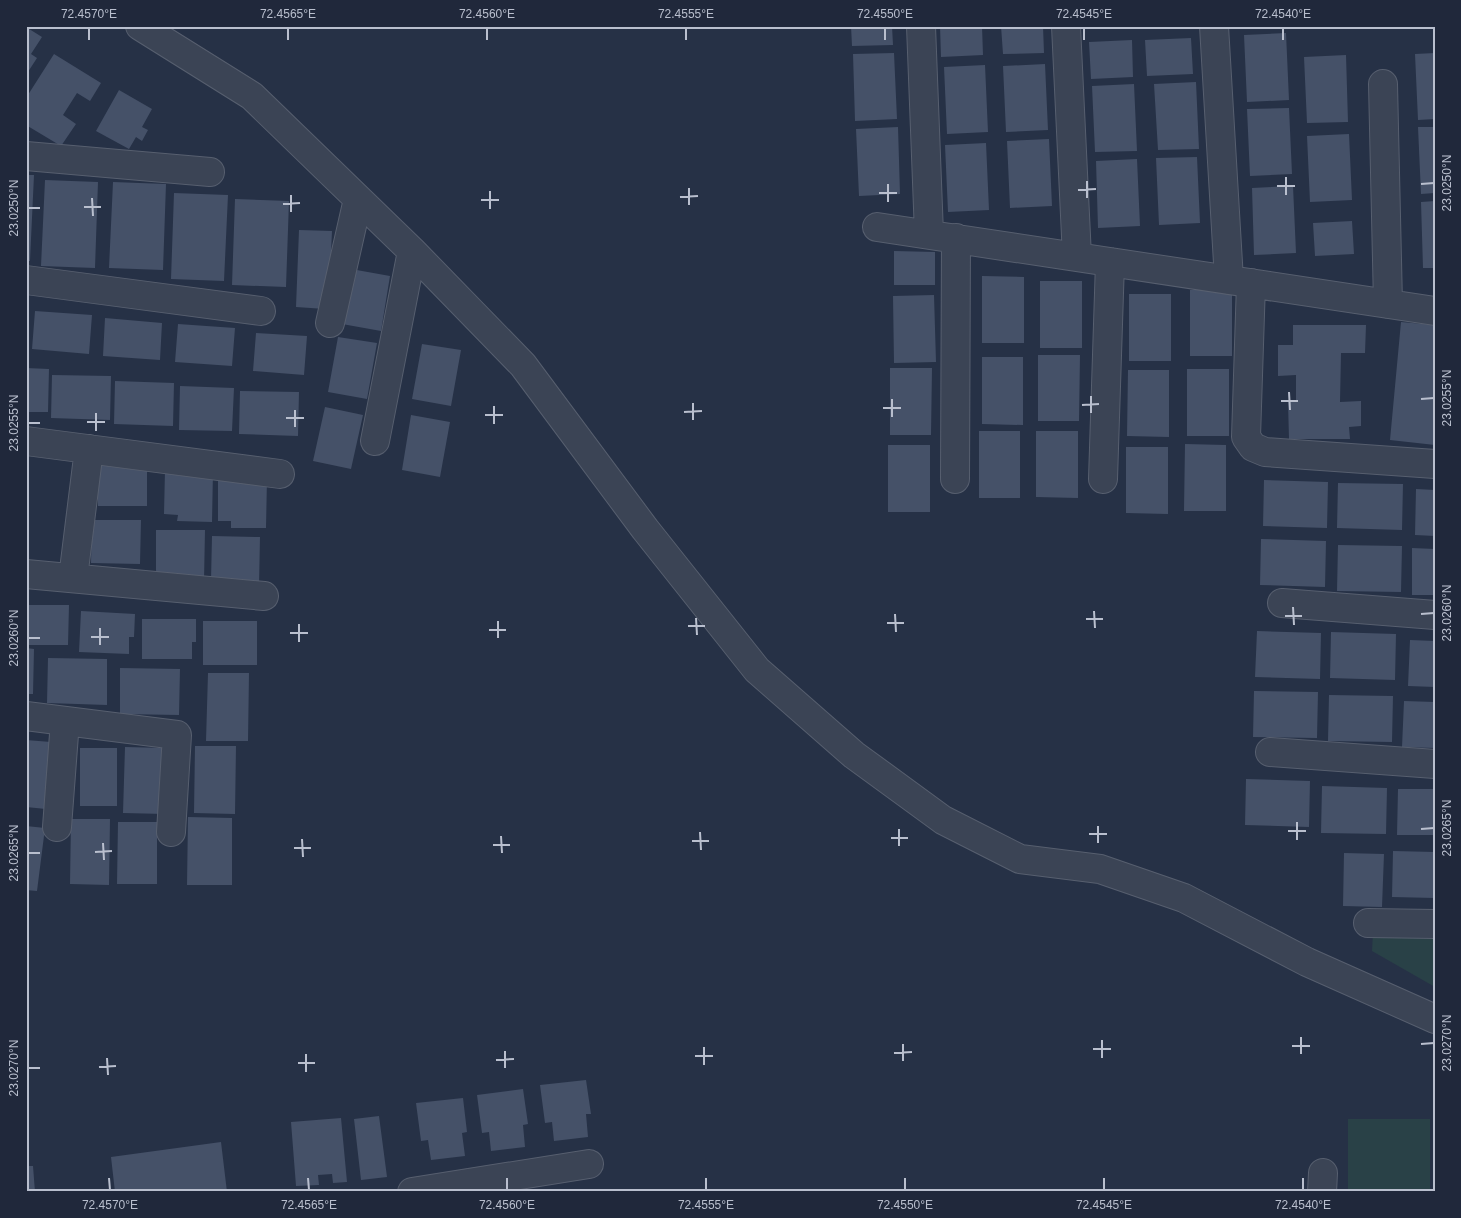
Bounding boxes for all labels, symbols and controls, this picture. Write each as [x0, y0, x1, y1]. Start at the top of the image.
text: 72.4570°E [61, 7, 117, 21]
text: 72.4565°E [260, 7, 316, 21]
text: 72.4560°E [459, 7, 515, 21]
text: 72.4555°E [658, 7, 714, 21]
text: 72.4550°E [857, 7, 913, 21]
text: 72.4545°E [1056, 7, 1112, 21]
text: 72.4540°E [1255, 7, 1311, 21]
text: 23.0250°N [1440, 155, 1454, 211]
text: 23.0250°N [7, 180, 21, 236]
text: 23.0255°N [1440, 370, 1454, 426]
text: 23.0255°N [7, 395, 21, 451]
text: 23.0260°N [1440, 585, 1454, 641]
text: 23.0260°N [7, 610, 21, 666]
text: 23.0265°N [1440, 800, 1454, 856]
text: 23.0265°N [7, 825, 21, 881]
text: 23.0270°N [1440, 1015, 1454, 1071]
text: 23.0270°N [7, 1040, 21, 1096]
text: 72.4570°E [82, 1198, 138, 1212]
text: 72.4565°E [281, 1198, 337, 1212]
text: 72.4560°E [479, 1198, 535, 1212]
text: 72.4555°E [678, 1198, 734, 1212]
text: 72.4550°E [877, 1198, 933, 1212]
text: 72.4545°E [1076, 1198, 1132, 1212]
text: 72.4540°E [1275, 1198, 1331, 1212]

